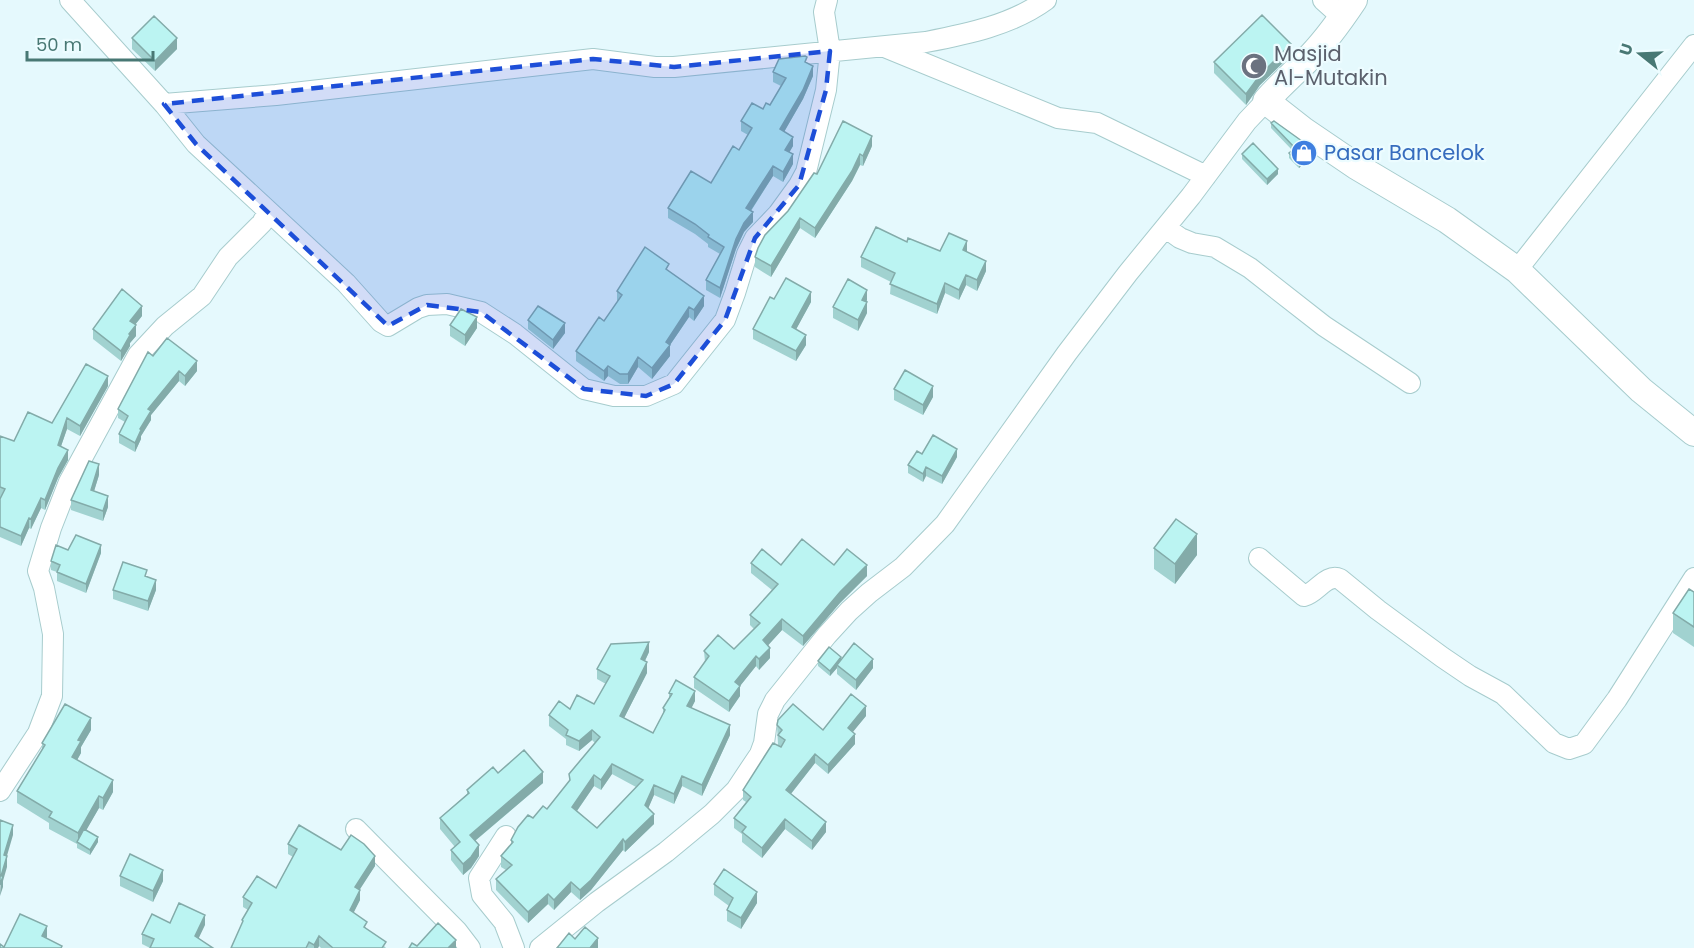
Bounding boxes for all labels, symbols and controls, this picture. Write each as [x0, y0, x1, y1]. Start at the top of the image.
scale bar [27, 24, 153, 62]
north arrow [1610, 24, 1670, 84]
text: 50 m [36, 32, 82, 57]
place label: Masjid Al-Mutakin [1274, 39, 1388, 92]
text: U [1614, 41, 1639, 58]
mosque icon: Masjid Al-Mutakin [1239, 51, 1269, 81]
shop icon: Pasar Bancelok [1289, 138, 1319, 168]
place label: Pasar Bancelok [1324, 138, 1485, 167]

